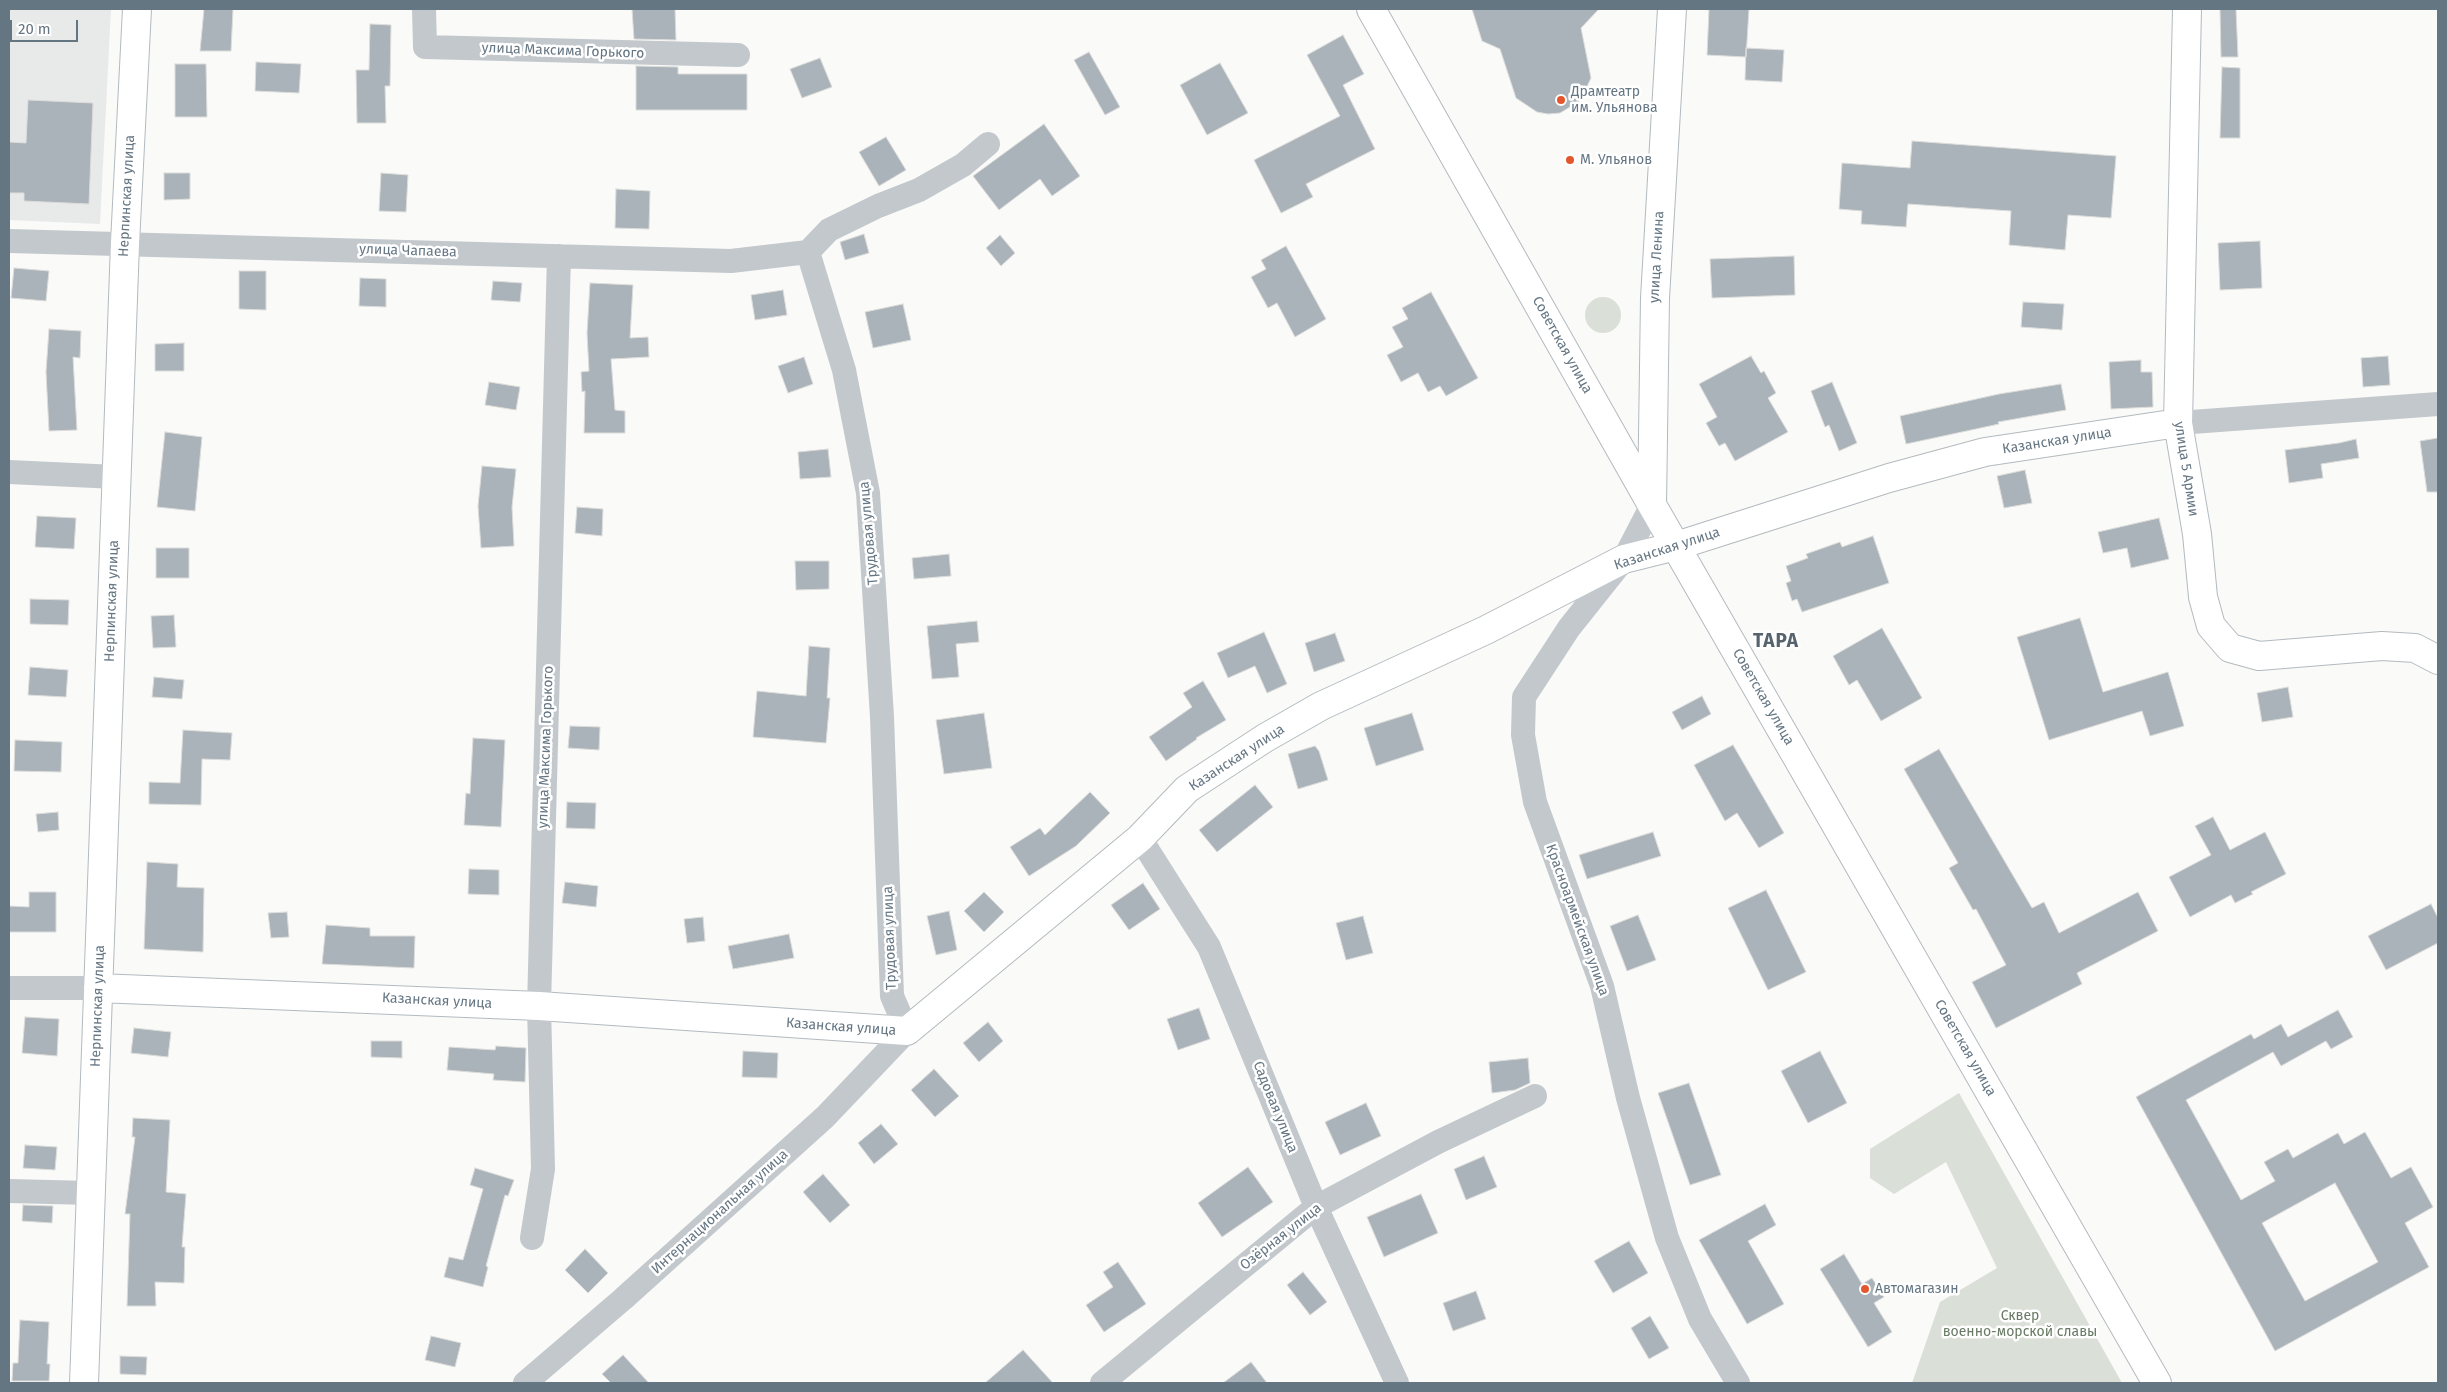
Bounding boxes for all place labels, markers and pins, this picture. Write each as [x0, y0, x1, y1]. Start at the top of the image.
place label: Драмтеатр им. Ульянова [1571, 84, 1658, 116]
marker: Драмтеатр им. Ульянова [1555, 94, 1567, 106]
place label: М. Ульянов [1580, 152, 1652, 168]
marker: М. Ульянов [1564, 154, 1576, 166]
place label: Автомагазин [1875, 1281, 1959, 1297]
marker: Автомагазин [1859, 1283, 1871, 1295]

